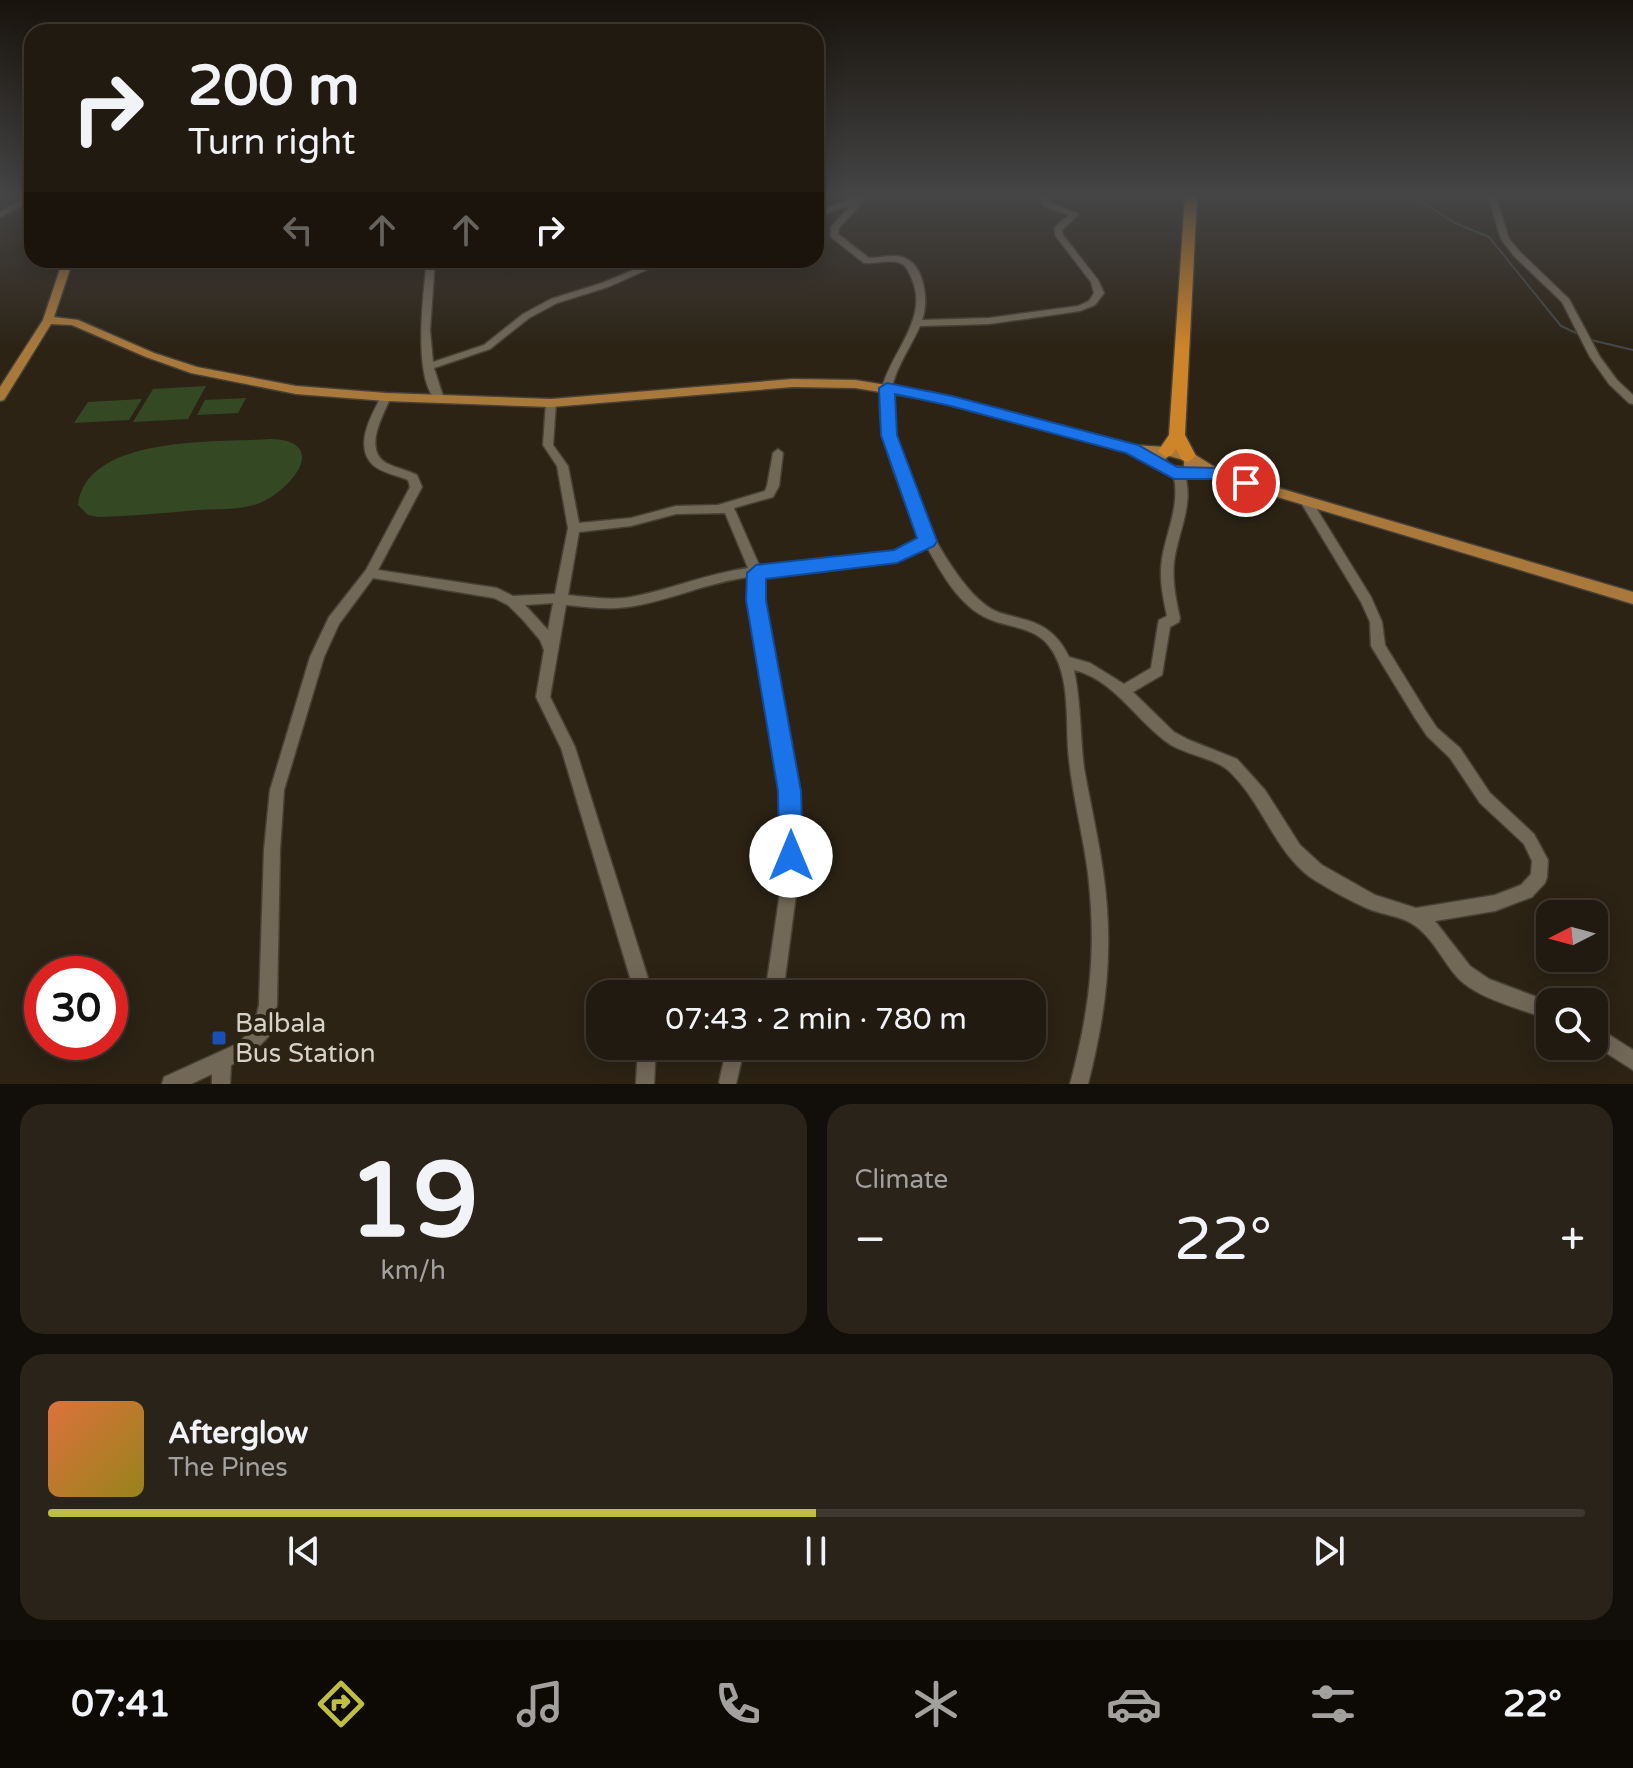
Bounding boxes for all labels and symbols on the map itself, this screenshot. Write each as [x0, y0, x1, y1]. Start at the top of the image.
pin [1212, 449, 1280, 517]
position arrow [749, 814, 833, 898]
north arrow [1536, 900, 1608, 972]
speed limit sign: 30 [24, 956, 128, 1060]
place label: Balbala Bus Station [235, 1008, 376, 1069]
marker: Balbala Bus Station [210, 1029, 228, 1047]

